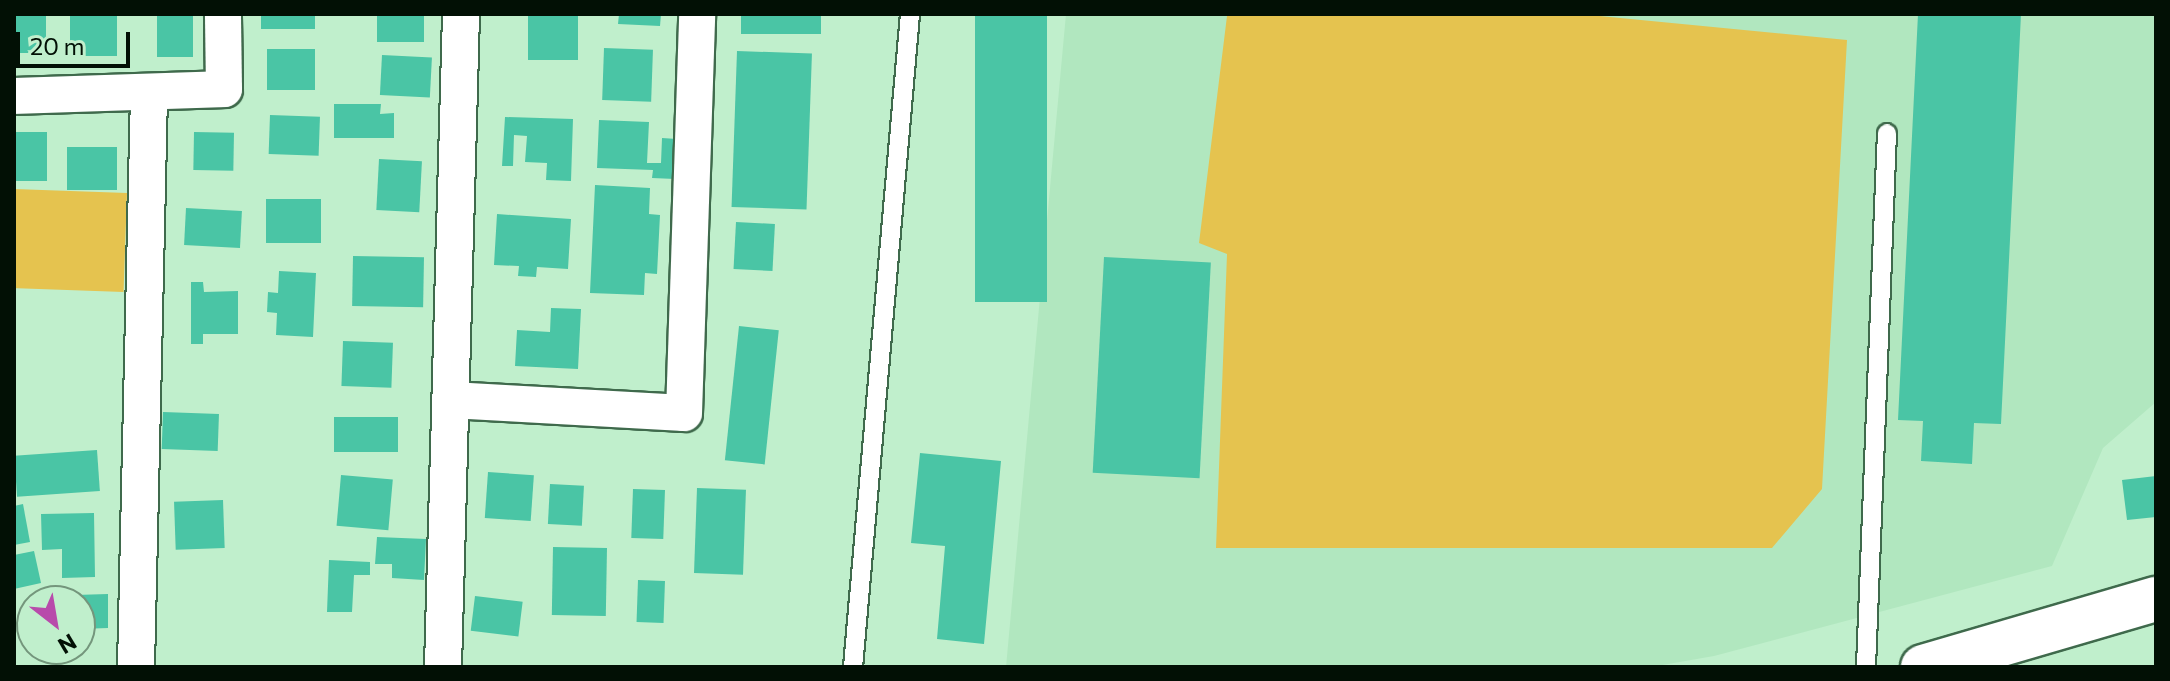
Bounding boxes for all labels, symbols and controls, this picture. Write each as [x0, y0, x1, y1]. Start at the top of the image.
scale bar [20, 16, 134, 66]
text: 20 m [30, 31, 84, 60]
north arrow [16, 585, 96, 665]
text: N [54, 628, 82, 660]

